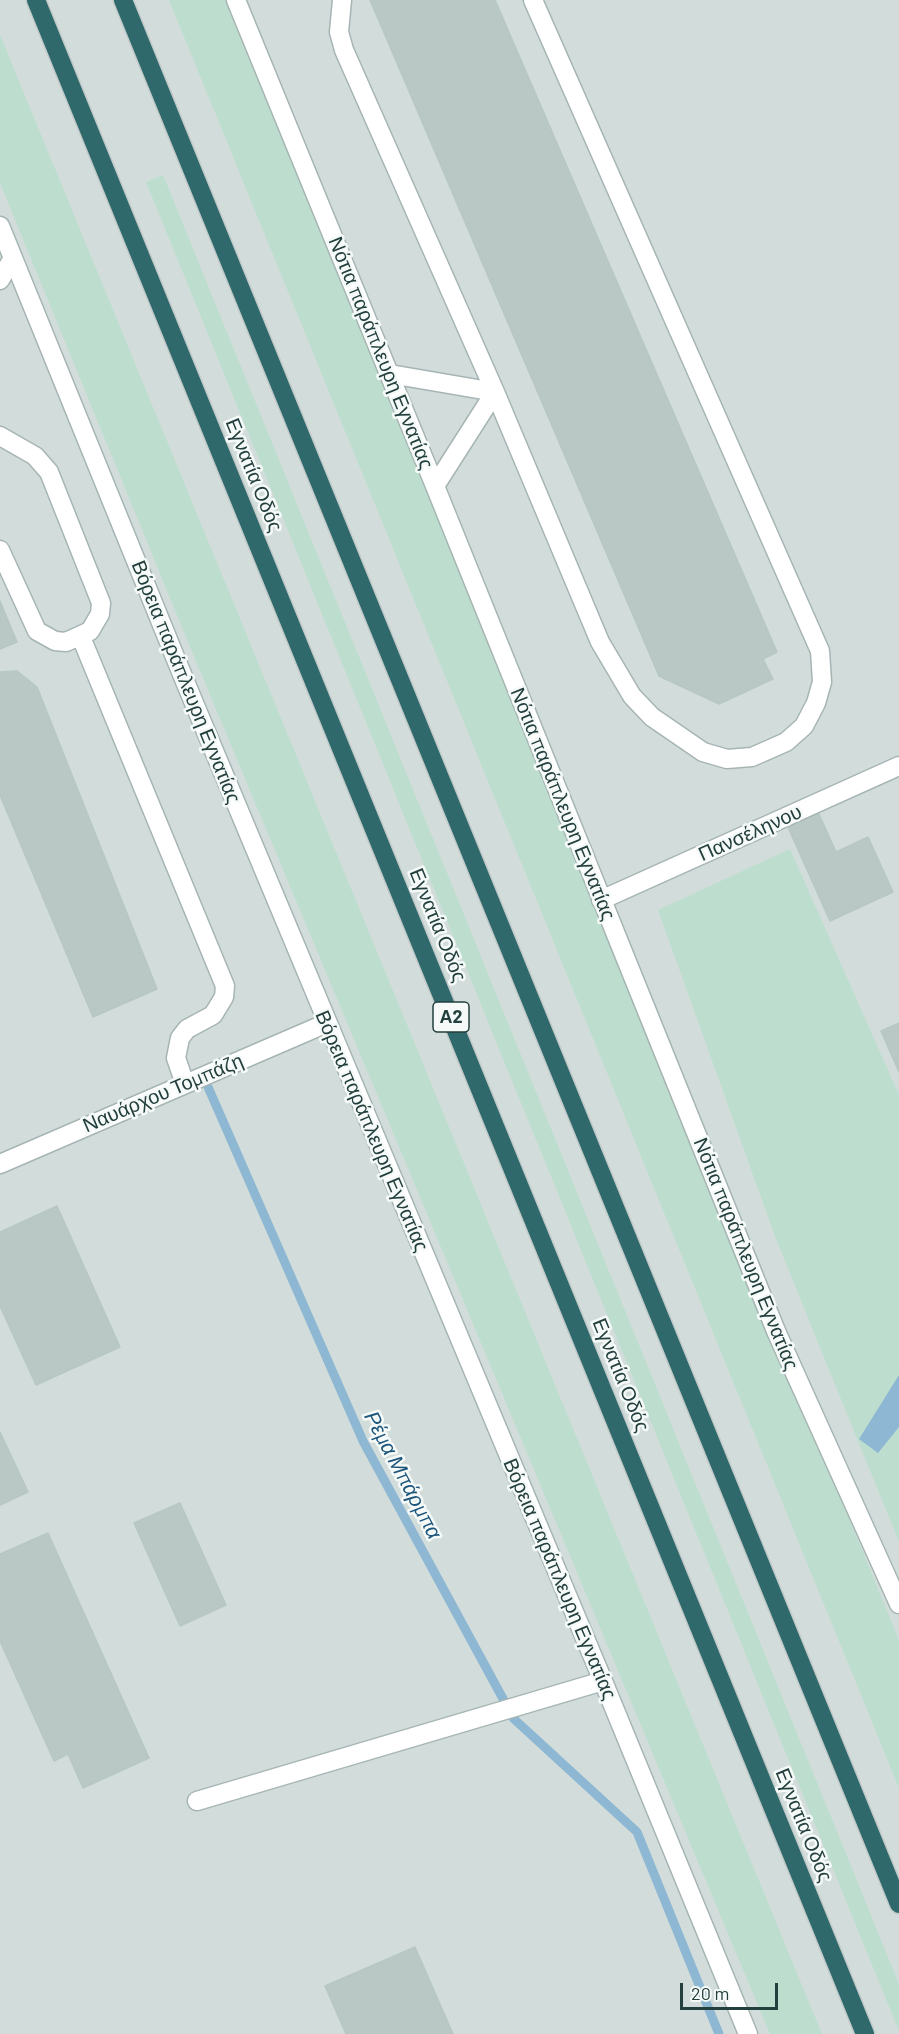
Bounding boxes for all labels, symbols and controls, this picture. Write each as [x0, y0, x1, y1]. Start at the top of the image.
street label: Νότια παράπλευρη Εγνατίας [323, 233, 439, 473]
street label: Εγνατία Οδός [220, 415, 288, 535]
street label: Βόρεια παράπλευρη Εγνατίας [126, 557, 246, 807]
street label: Νότια παράπλευρη Εγνατίας [505, 684, 621, 924]
street label: Πανσέληνου [695, 800, 805, 866]
street label: Εγνατία Οδός [404, 865, 472, 985]
road number: Α2 [433, 1002, 469, 1032]
street label: Βόρεια παράπλευρη Εγνατίας [310, 1007, 434, 1255]
street label: Ναυάρχου Τομπάζη [79, 1048, 247, 1138]
street label: Νότια παράπλευρη Εγνατίας [688, 1134, 804, 1374]
street label: Εγνατία Οδός [587, 1315, 655, 1435]
water label: Ρέμα Μπάρμπα [359, 1407, 447, 1543]
street label: Βόρεια παράπλευρη Εγνατίας [498, 1455, 622, 1703]
street label: Εγνατία Οδός [770, 1765, 838, 1885]
scale bar [683, 1971, 780, 2009]
text: 20 m [691, 1982, 729, 2004]

